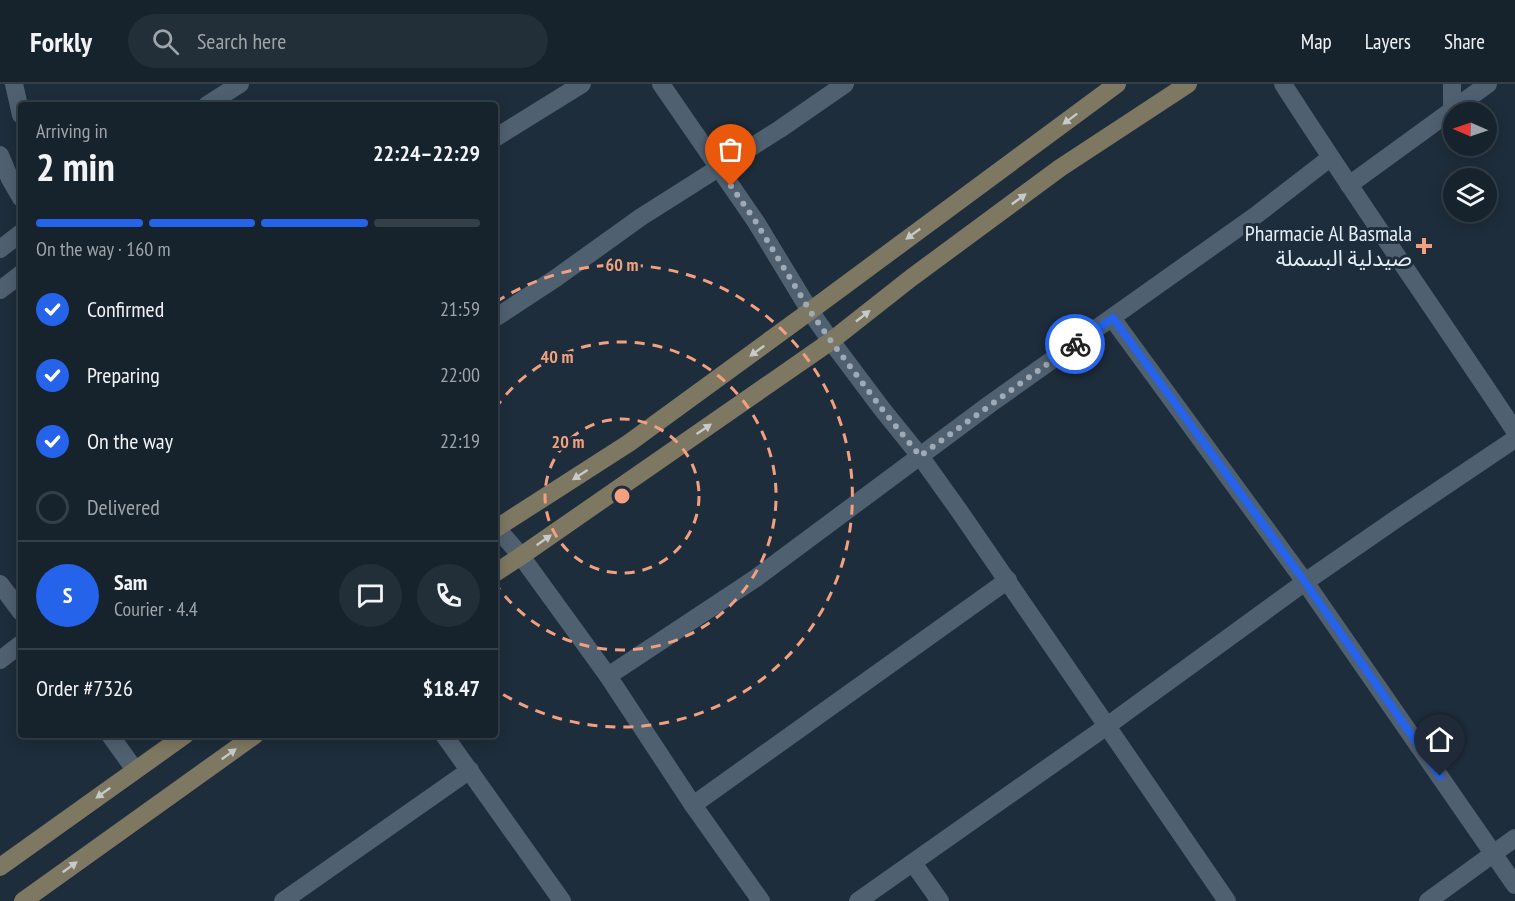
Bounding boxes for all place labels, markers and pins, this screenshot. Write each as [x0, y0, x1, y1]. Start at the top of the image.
pin [705, 124, 756, 186]
place label: Pharmacie Al Basmala صيدلية البسملة [1245, 219, 1412, 272]
marker: Pharmacie Al Basmala صيدلية البسملة [1417, 239, 1431, 253]
centre of rings [612, 486, 632, 506]
pin [1414, 714, 1465, 776]

